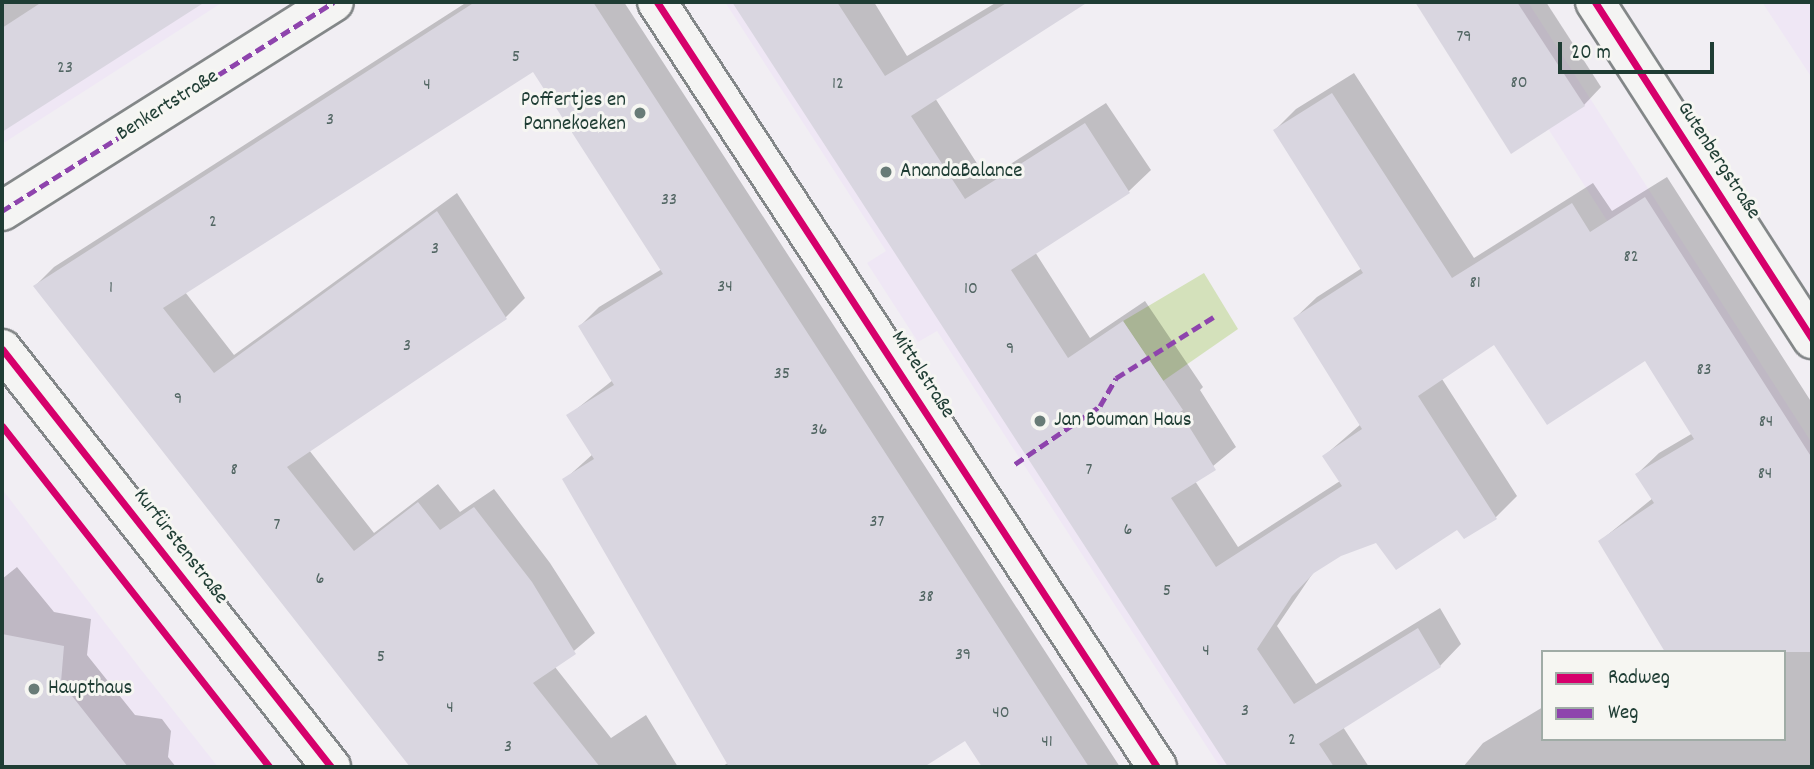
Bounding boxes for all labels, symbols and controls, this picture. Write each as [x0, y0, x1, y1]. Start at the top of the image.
house number: 79 [1456, 27, 1472, 49]
scale bar [1562, 28, 1718, 72]
text: 20 m [1571, 39, 1611, 69]
house number: 5 [512, 47, 520, 69]
house number: 23 [57, 58, 73, 80]
street label: Benkertstraße [112, 65, 224, 147]
house number: 80 [1510, 73, 1528, 95]
house number: 12 [832, 74, 844, 96]
house number: 4 [423, 75, 431, 97]
place label: Poffertjes en Pannekoeken [521, 88, 626, 138]
street label: Gutenbergstraße [1671, 97, 1765, 225]
marker: Poffertjes en Pannekoeken [632, 105, 648, 121]
house number: 3 [326, 110, 334, 132]
place label: AnandaBalance [900, 159, 1022, 185]
marker: AnandaBalance [878, 164, 894, 180]
house number: 33 [661, 190, 677, 212]
house number: 2 [209, 212, 217, 234]
house number: 3 [431, 239, 439, 261]
house number: 82 [1623, 247, 1639, 269]
house number: 81 [1469, 273, 1481, 295]
house number: 34 [717, 277, 733, 299]
house number: 1 [109, 278, 113, 300]
house number: 10 [964, 279, 978, 301]
street label: Mittelstraße [884, 326, 960, 424]
house number: 3 [403, 336, 411, 358]
house number: 9 [1006, 339, 1014, 361]
house number: 83 [1696, 360, 1712, 382]
house number: 35 [774, 364, 790, 386]
house number: 9 [174, 389, 182, 411]
place label: Jan Bouman Haus [1054, 408, 1192, 434]
house number: 84 [1759, 412, 1773, 434]
marker: Jan Bouman Haus [1032, 413, 1048, 429]
house number: 36 [811, 420, 827, 442]
house number: 8 [230, 460, 238, 482]
house number: 7 [1086, 460, 1092, 482]
house number: 84 [1758, 464, 1772, 486]
street label: Kurfürstenstraße [127, 484, 233, 610]
house number: 37 [870, 512, 884, 534]
house number: 7 [274, 515, 280, 537]
house number: 6 [1124, 520, 1132, 542]
house number: 6 [316, 569, 324, 591]
house number: 5 [1163, 581, 1171, 603]
house number: 38 [918, 587, 934, 609]
house number: 4 [1202, 641, 1210, 663]
house number: 39 [955, 645, 971, 667]
house number: 5 [377, 647, 385, 669]
legend [1541, 650, 1786, 741]
text: Radweg [1608, 664, 1670, 694]
place label: Haupthaus [48, 676, 132, 702]
marker: Haupthaus [26, 681, 42, 697]
house number: 4 [446, 698, 454, 720]
text: Weg [1608, 699, 1639, 729]
house number: 3 [1241, 701, 1249, 723]
house number: 40 [992, 703, 1010, 725]
house number: 2 [1288, 730, 1296, 752]
house number: 41 [1041, 732, 1053, 754]
house number: 3 [504, 737, 512, 759]

